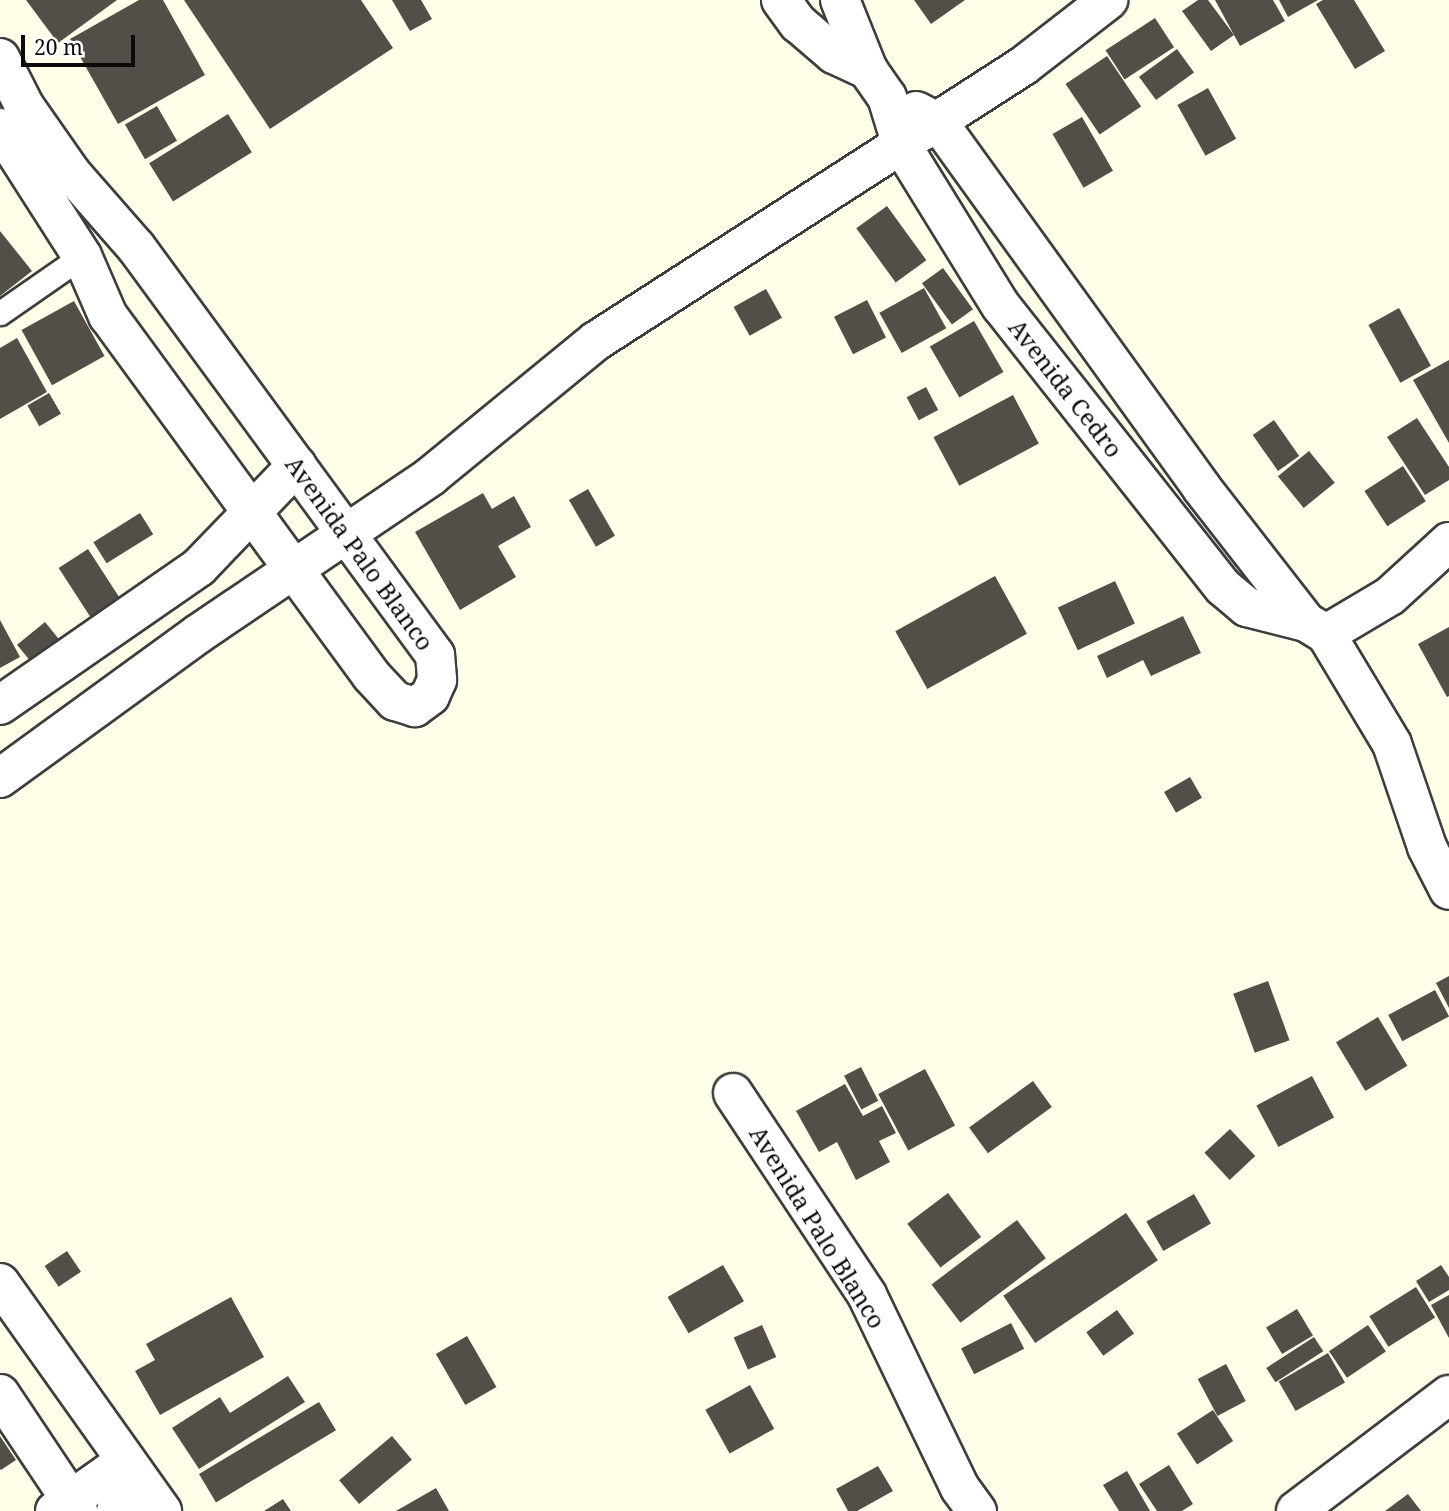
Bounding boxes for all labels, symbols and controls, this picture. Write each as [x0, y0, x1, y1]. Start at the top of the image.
scale bar [24, 21, 138, 65]
text: 20 m [34, 33, 83, 61]
street label: Avenida Cedro [1003, 313, 1129, 463]
street label: Avenida Palo Blanco [280, 450, 440, 656]
street label: Avenida Palo Blanco [744, 1120, 892, 1334]

